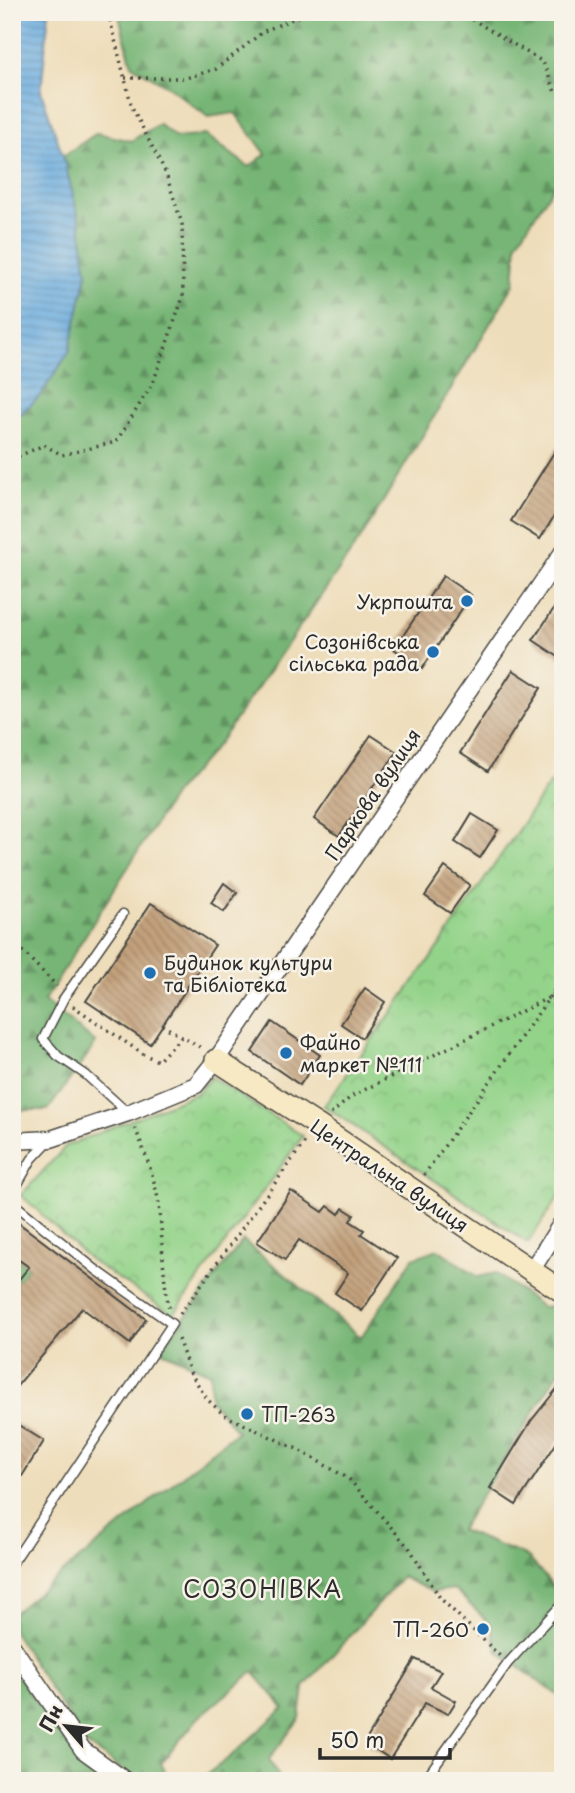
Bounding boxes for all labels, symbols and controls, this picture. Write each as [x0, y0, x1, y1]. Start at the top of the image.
place label: Укрпошта [357, 587, 453, 615]
marker: Укрпошта [459, 593, 475, 609]
place label: Созонівська сільська рада [289, 627, 419, 677]
marker: Созонівська сільська рада [425, 644, 441, 660]
street label: Паркова вулиця [317, 722, 427, 866]
place label: Будинок культури та Бібліотека [164, 948, 333, 998]
marker: Будинок культури та Бібліотека [142, 965, 158, 981]
place label: Файно маркет №111 [300, 1028, 422, 1078]
marker: Файно маркет №111 [278, 1045, 294, 1061]
street label: Центральна вулиця [305, 1112, 475, 1238]
place label: ТП-263 [261, 1400, 336, 1428]
marker: ТП-263 [239, 1406, 255, 1422]
district label: СОЗОНІВКА [183, 1571, 343, 1606]
place label: ТП-260 [393, 1615, 469, 1643]
marker: ТП-260 [475, 1621, 491, 1637]
north arrow [32, 1692, 102, 1762]
text: Пн [31, 1699, 69, 1736]
scale bar [320, 1716, 449, 1760]
text: 50 m [330, 1723, 384, 1755]

